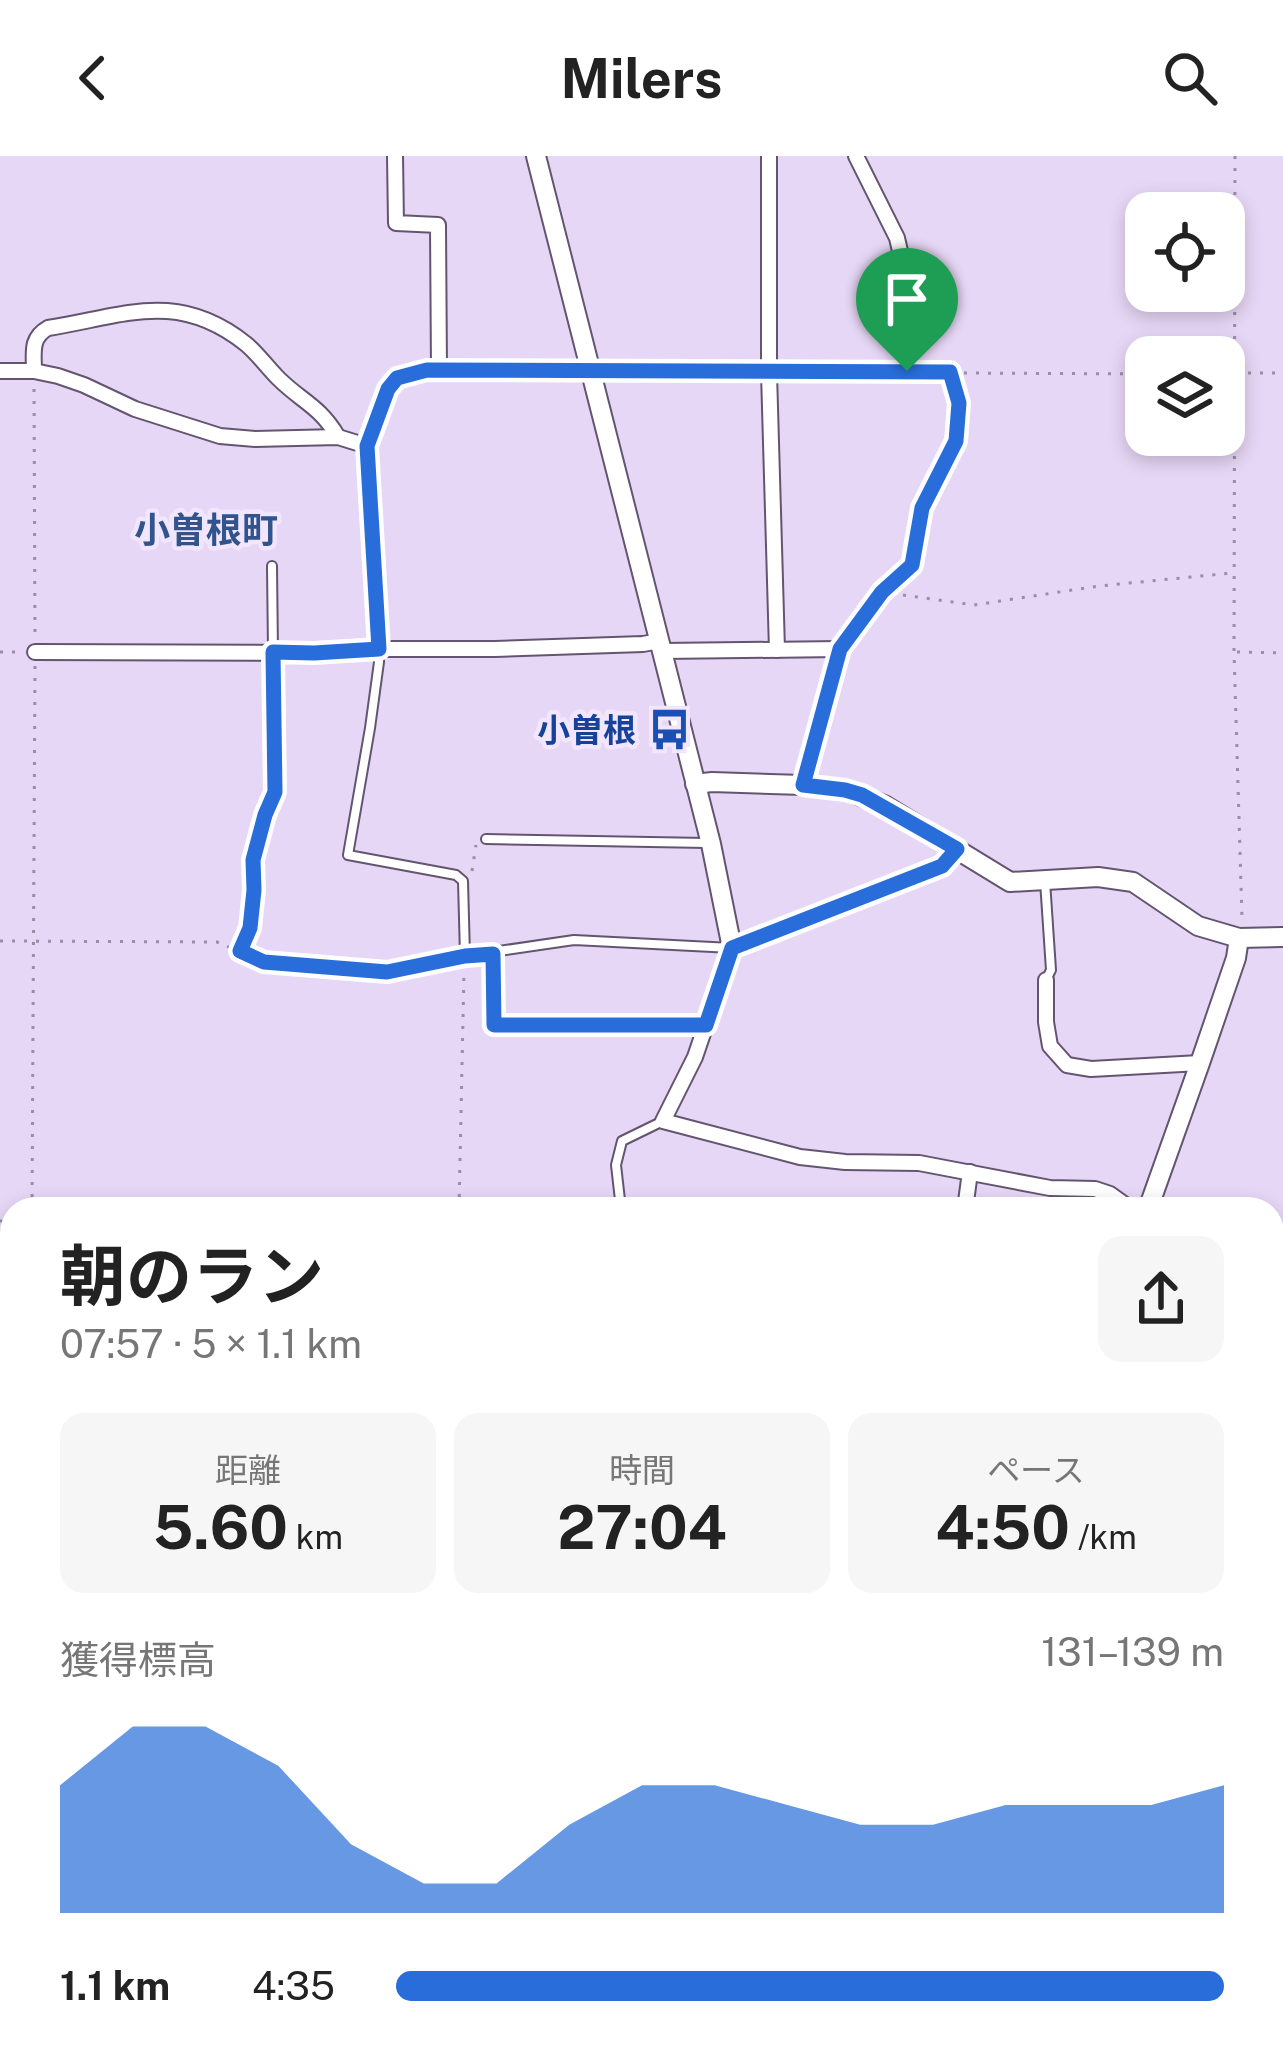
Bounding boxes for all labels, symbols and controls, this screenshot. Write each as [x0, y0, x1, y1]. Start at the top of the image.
icon: back [60, 45, 126, 111]
icon: search [1157, 45, 1223, 111]
text: Milers [560, 47, 723, 110]
map controls [1125, 192, 1245, 456]
button: locate [1125, 192, 1245, 312]
pin [856, 248, 958, 371]
icon: arrive [874, 266, 940, 332]
button: layers [1125, 336, 1245, 456]
district label: 小曽根町 [134, 509, 278, 551]
bus stop icon: 小曽根 [647, 707, 693, 753]
place label: 小曽根 [537, 711, 636, 749]
button: share [1098, 1236, 1224, 1362]
text: 朝のラン [60, 1237, 324, 1315]
text: 07:57 · 5 × 1.1 km [60, 1321, 362, 1367]
text: 距離 [215, 1451, 281, 1489]
text: 時間 [609, 1451, 675, 1489]
text: ペース [987, 1451, 1085, 1489]
text: 5.60 [153, 1492, 288, 1563]
text: 27:04 [557, 1492, 727, 1563]
text: 4:50 [935, 1492, 1070, 1563]
text: km [288, 1518, 343, 1556]
text: /km [1070, 1518, 1137, 1556]
text: 131–139 m [1041, 1629, 1224, 1675]
text: 獲得標高 [60, 1637, 216, 1683]
text: 1.1 km [60, 1963, 170, 2009]
text: 4:35 [252, 1963, 335, 2009]

